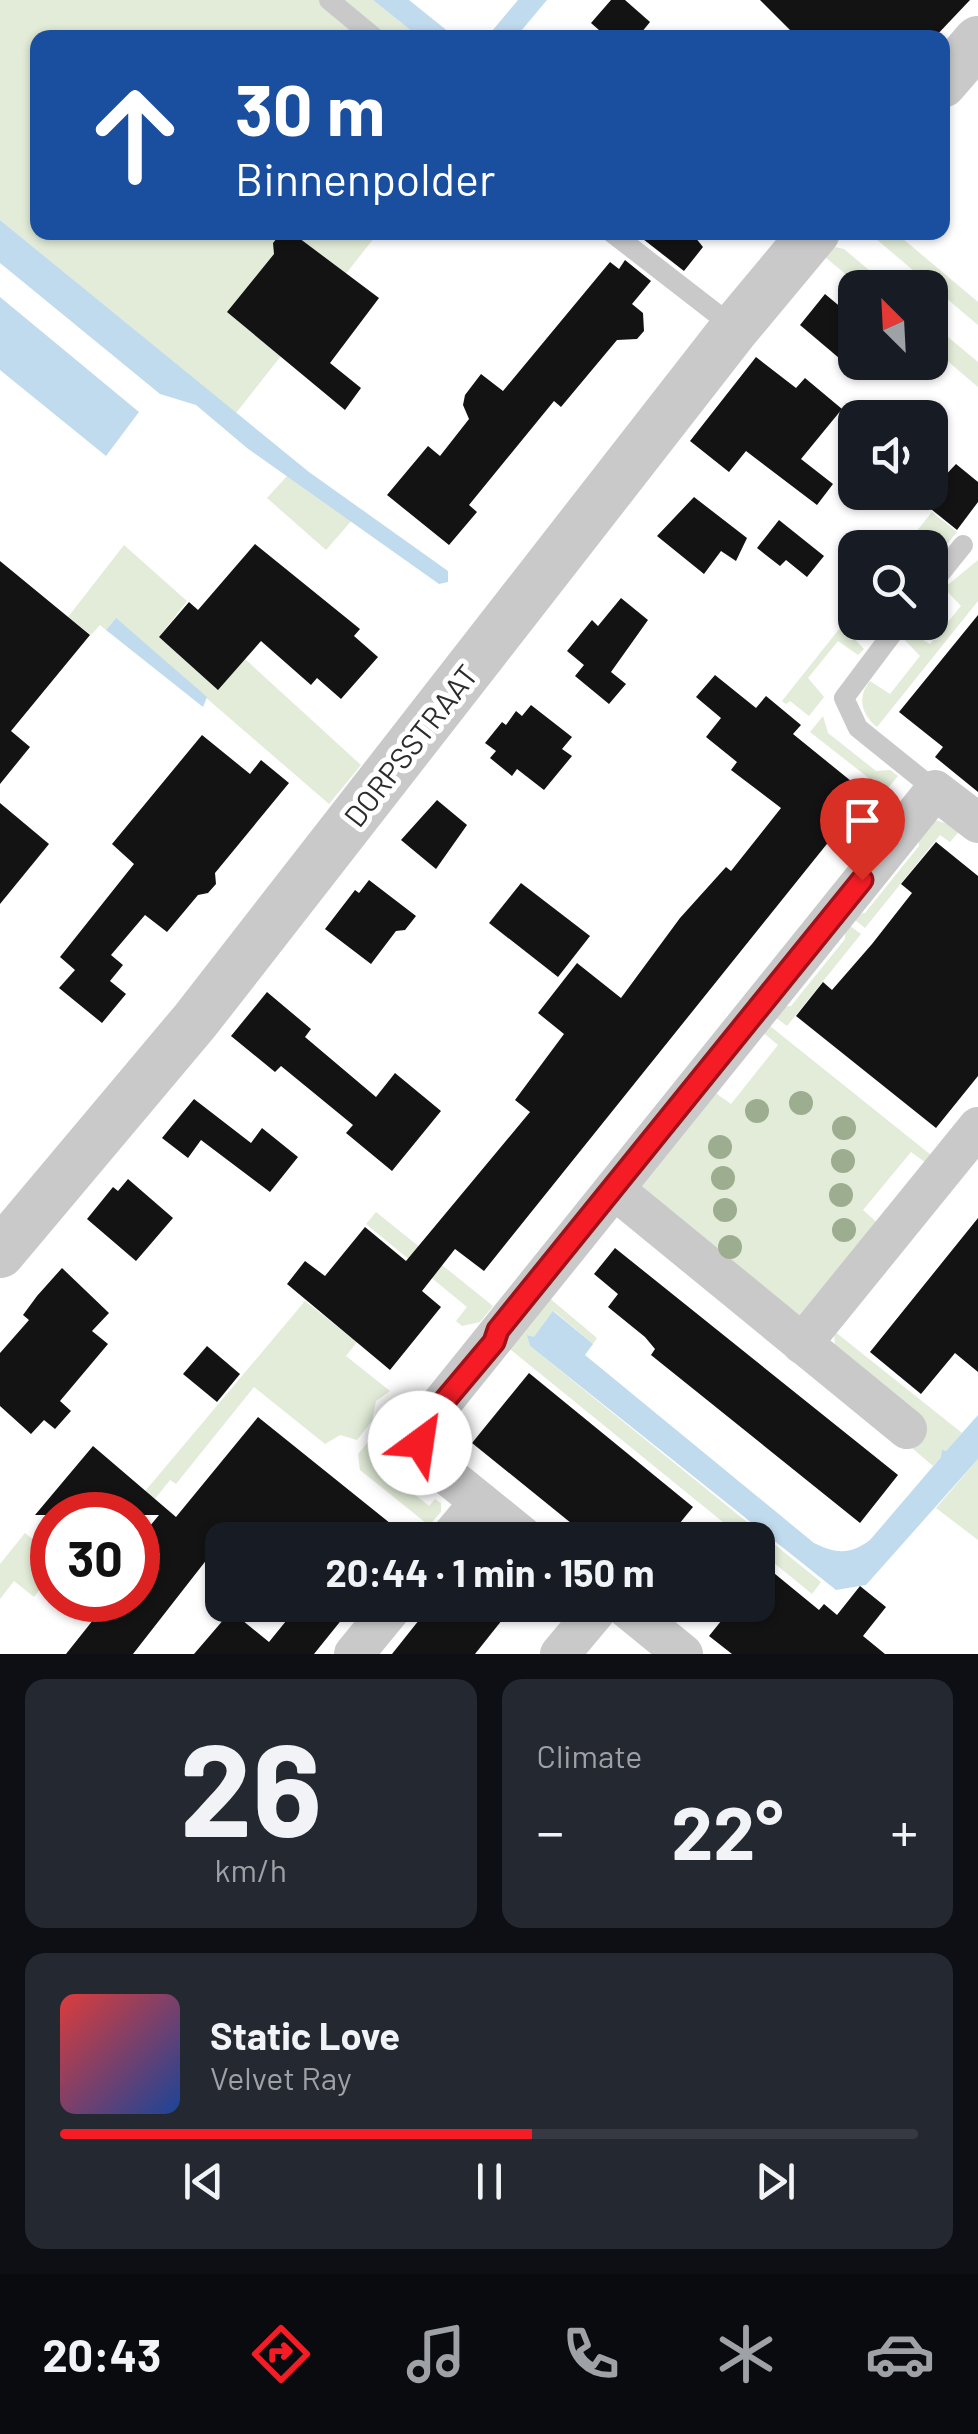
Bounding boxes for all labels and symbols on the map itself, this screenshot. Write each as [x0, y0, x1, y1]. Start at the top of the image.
north arrow [838, 270, 948, 380]
street label: DORPSSTRAAT [336, 657, 484, 833]
pin [820, 778, 905, 881]
position arrow [368, 1391, 472, 1495]
speed limit sign: 30 [30, 1492, 160, 1622]

